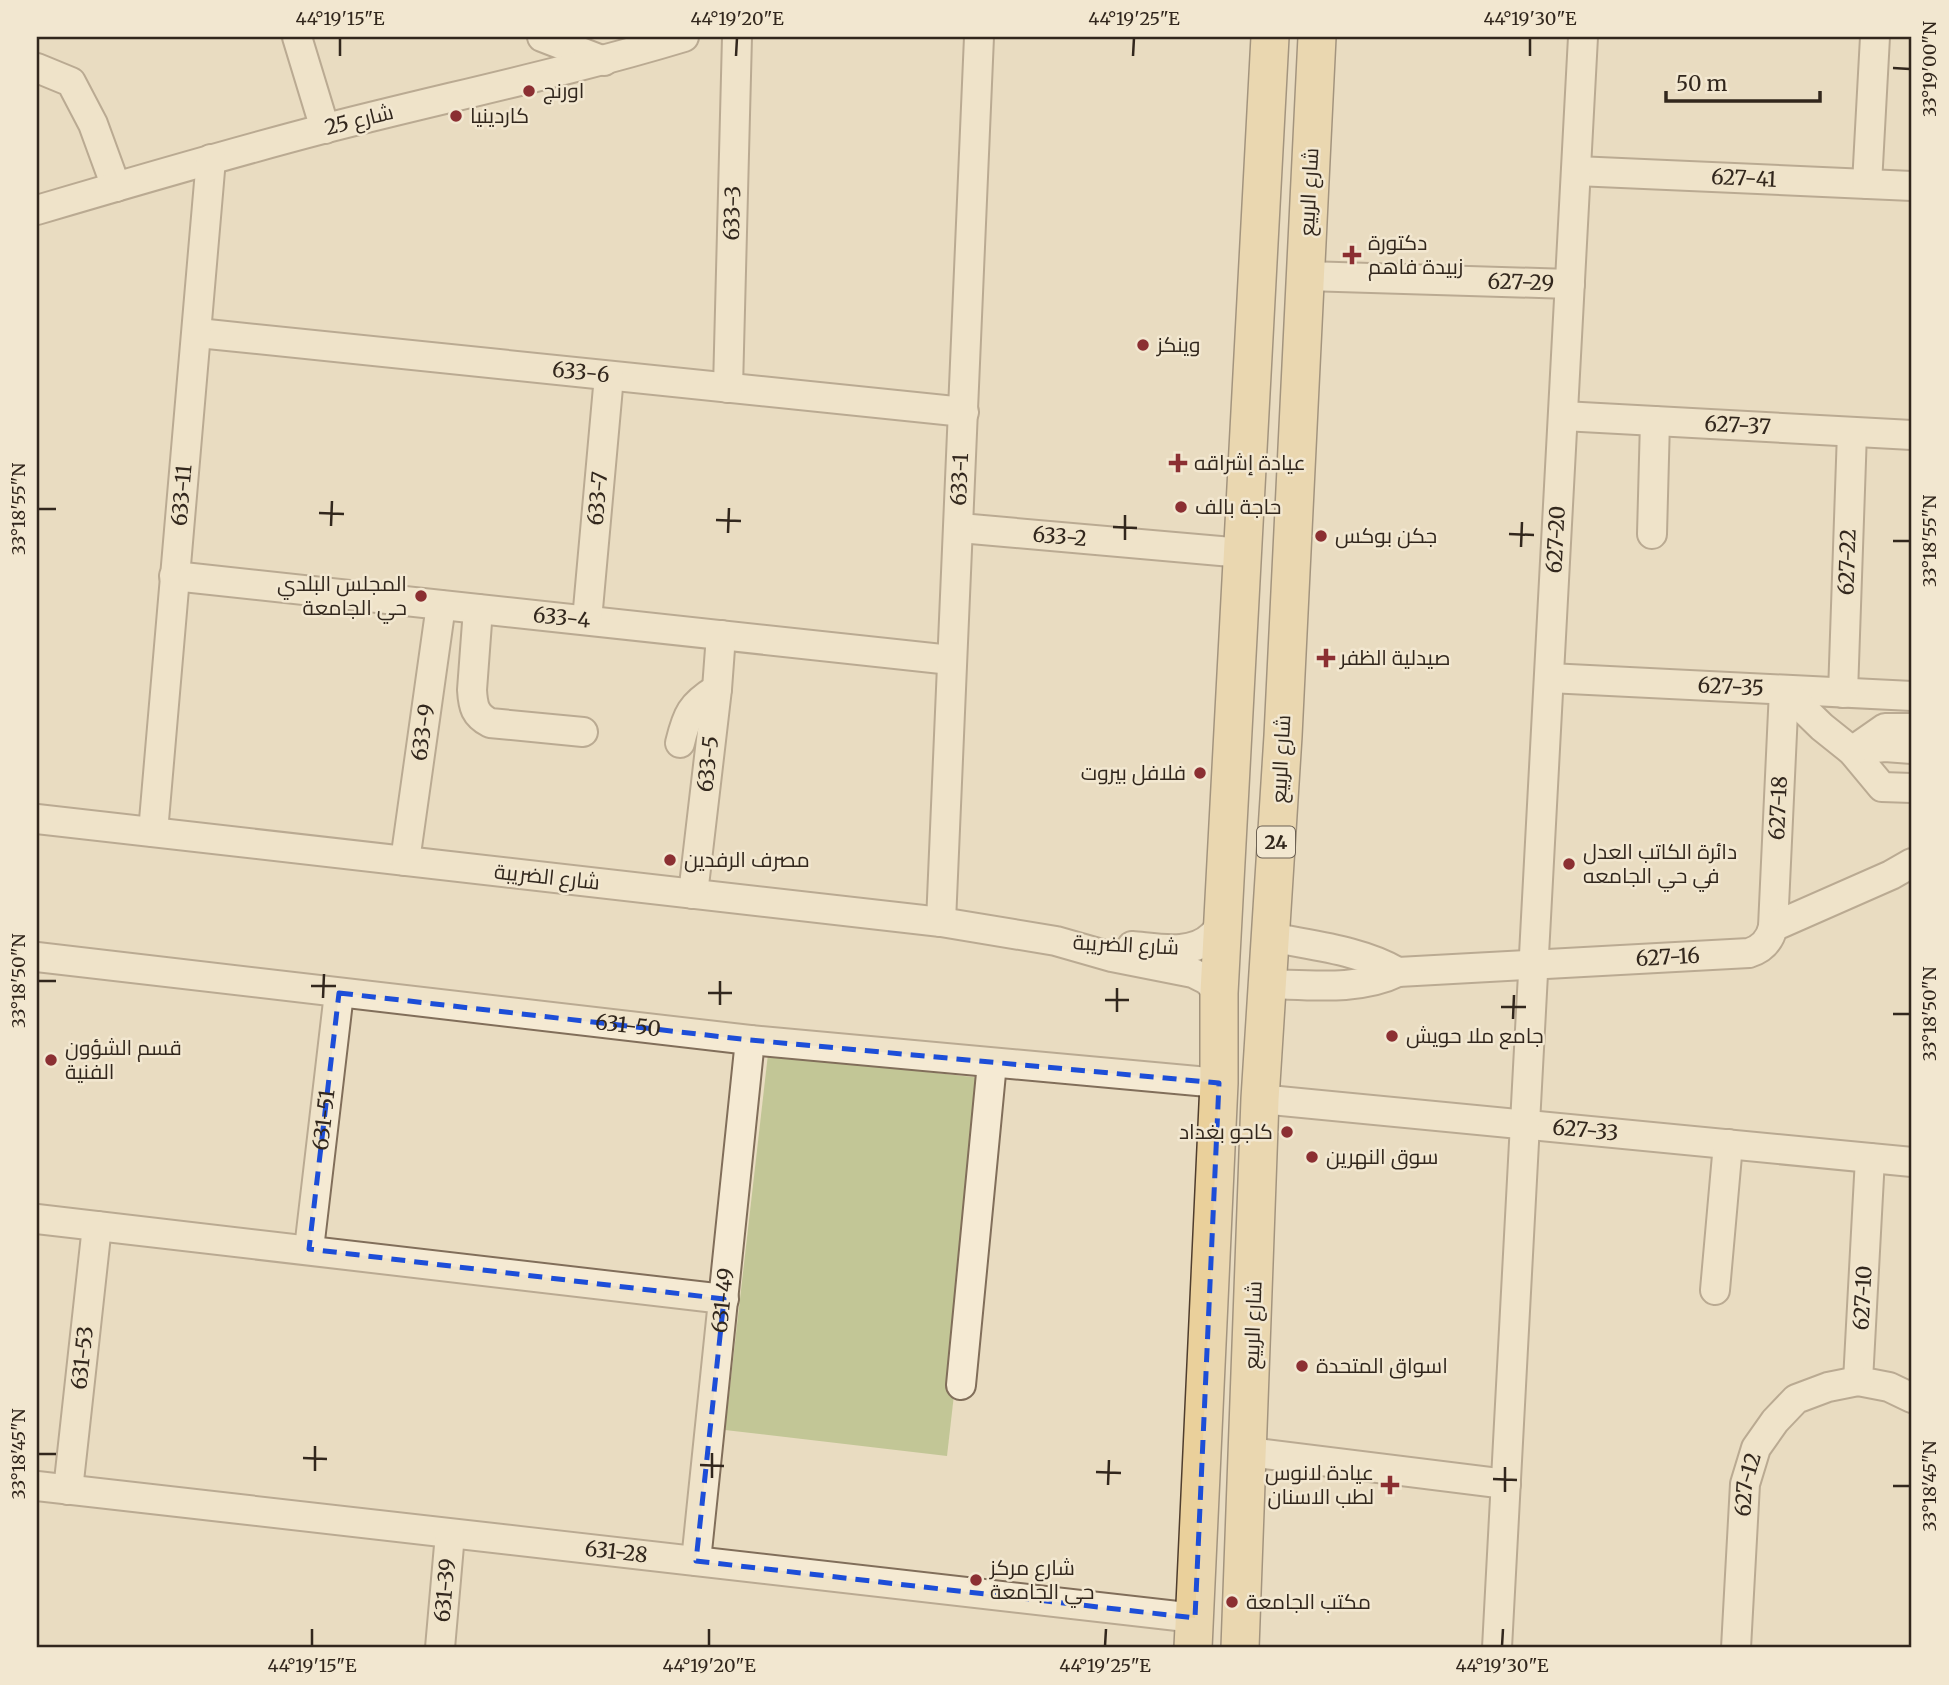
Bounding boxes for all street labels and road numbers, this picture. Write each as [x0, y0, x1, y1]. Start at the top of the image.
street label: شارع 25 [322, 98, 396, 142]
street label: شارع الربيع [1293, 147, 1325, 237]
street label: 627-41 [1710, 163, 1777, 193]
street label: 633-3 [718, 185, 746, 241]
street label: 627-29 [1487, 268, 1555, 297]
street label: 633-6 [551, 356, 611, 388]
street label: 627-37 [1704, 410, 1772, 440]
street label: 633-1 [945, 453, 974, 506]
street label: 633-11 [165, 464, 198, 527]
street label: 633-7 [582, 470, 613, 526]
street label: 627-20 [1540, 505, 1571, 574]
street label: 633-2 [1031, 520, 1088, 552]
street label: 627-22 [1832, 528, 1862, 596]
street label: 633-4 [532, 601, 592, 634]
street label: 627-35 [1697, 671, 1765, 702]
street label: 633-9 [405, 702, 440, 762]
street label: شارع الربيع [1265, 714, 1297, 804]
street label: 633-5 [691, 734, 724, 793]
street label: 627-18 [1763, 775, 1793, 841]
road number: 24 [1257, 827, 1295, 858]
street label: شارع الضريبة [493, 858, 601, 896]
street label: شارع الضريبة [1072, 928, 1180, 962]
street label: 627-16 [1635, 942, 1701, 972]
street label: 631-50 [594, 1008, 662, 1043]
street label: 631-51 [307, 1088, 341, 1152]
street label: 627-33 [1551, 1113, 1620, 1147]
street label: 627-10 [1847, 1265, 1878, 1331]
street label: 631-49 [706, 1266, 739, 1334]
street label: شارع الربيع [1237, 1280, 1269, 1370]
street label: 631-53 [65, 1325, 99, 1391]
street label: 627-12 [1729, 1449, 1767, 1517]
street label: 631-28 [583, 1535, 649, 1569]
street label: 631-39 [428, 1557, 461, 1623]

